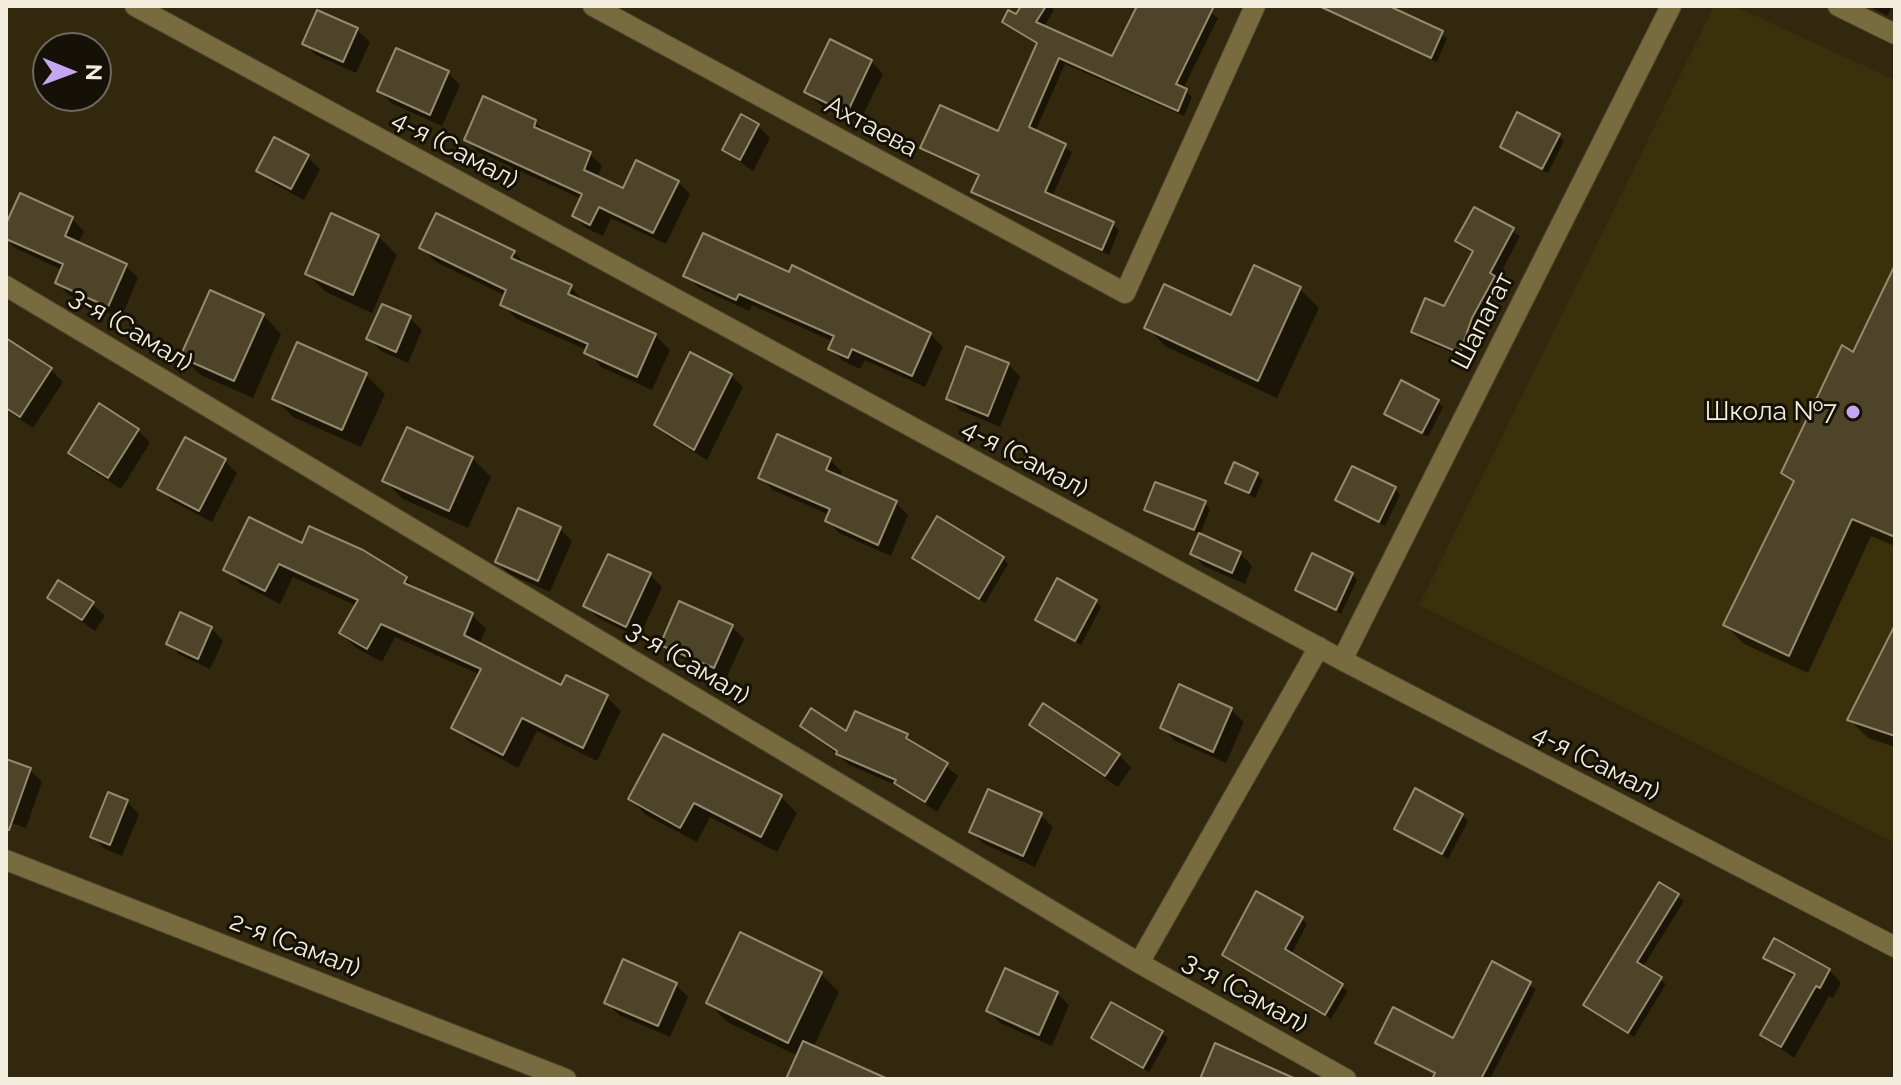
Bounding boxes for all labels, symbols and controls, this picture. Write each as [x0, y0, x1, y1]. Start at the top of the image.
north arrow [32, 32, 112, 112]
text: N [81, 64, 107, 81]
street label: Ахтаева [819, 90, 923, 164]
street label: 4-я (Самал) [387, 104, 523, 196]
street label: Шапагат [1445, 267, 1521, 375]
street label: 3-я (Самал) [64, 281, 198, 379]
place label: Школа №7 [1705, 396, 1837, 428]
marker: Школа №7 [1844, 403, 1862, 421]
street label: 4-я (Самал) [957, 413, 1093, 505]
street label: 3-я (Самал) [621, 614, 755, 712]
street label: 4-я (Самал) [1528, 718, 1664, 808]
street label: 2-я (Самал) [225, 906, 365, 984]
street label: 3-я (Самал) [1177, 946, 1313, 1040]

